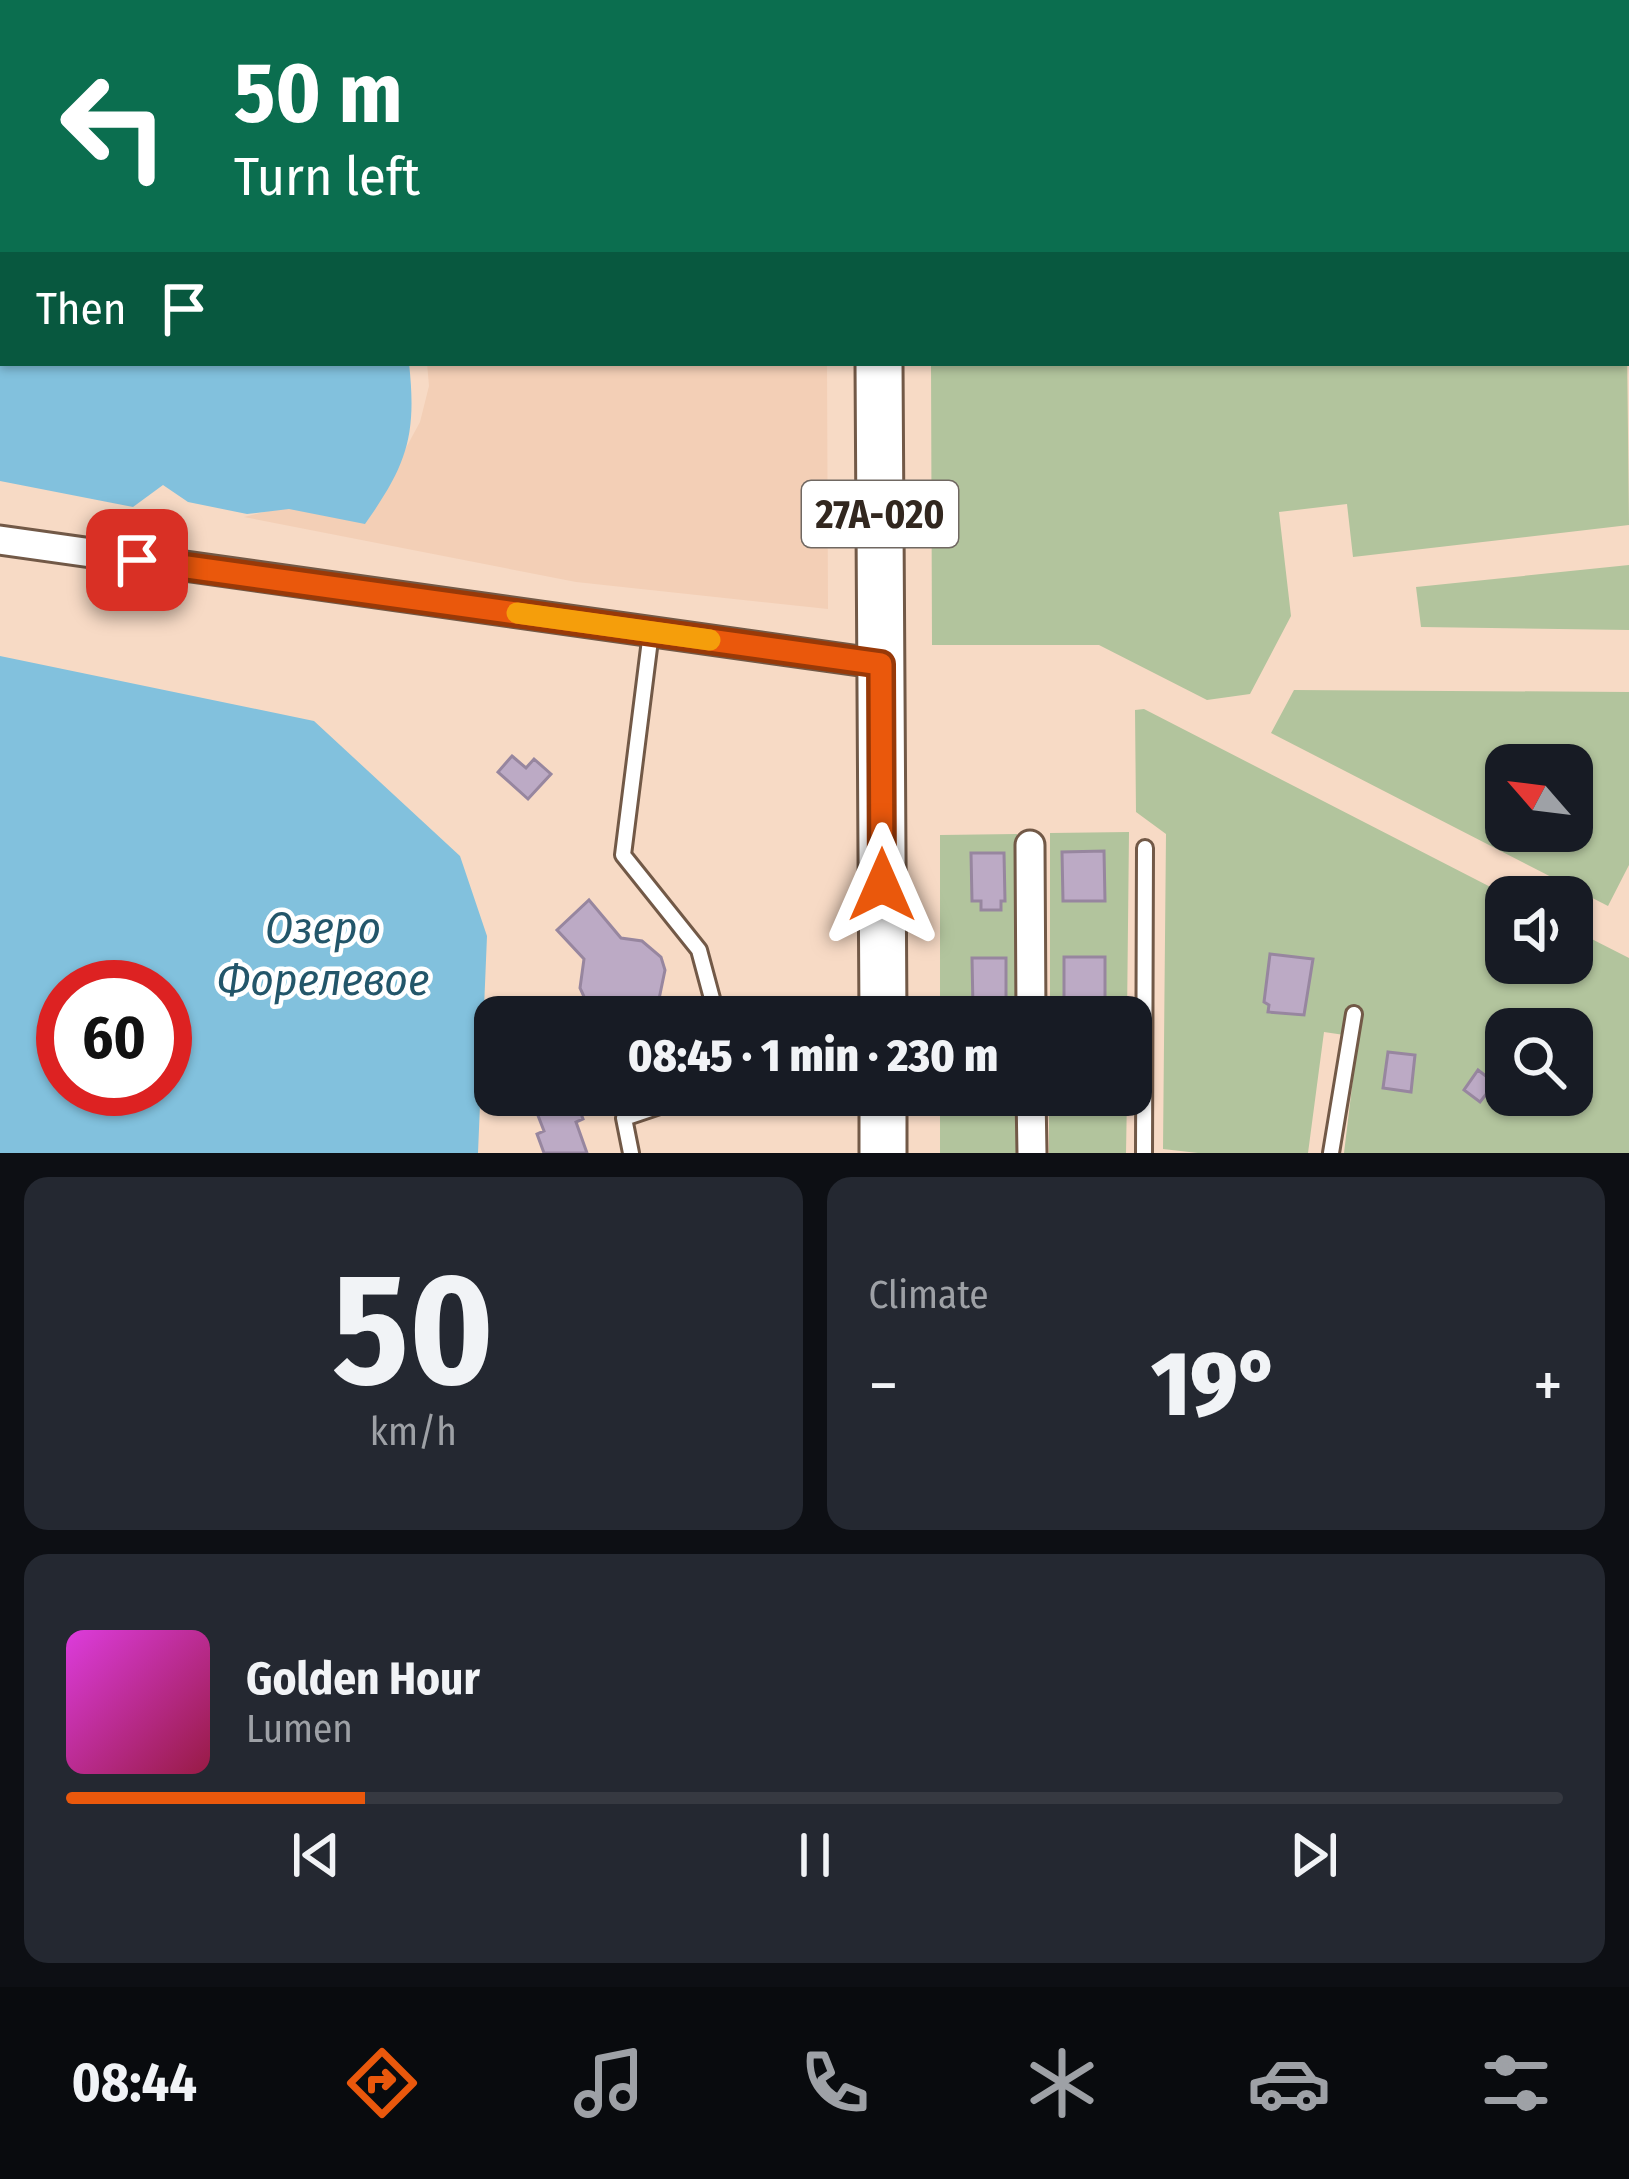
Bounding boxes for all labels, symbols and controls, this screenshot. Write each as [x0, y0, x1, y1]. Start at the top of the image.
text: 50 m [234, 43, 403, 144]
icon: left [36, 48, 192, 204]
text: Turn left [234, 145, 420, 209]
icon: arrive [151, 276, 217, 342]
text: Then [36, 282, 127, 336]
road number: 27А-020 [802, 481, 958, 547]
pin [86, 509, 188, 611]
icon: arrive [104, 527, 170, 593]
north arrow [1485, 744, 1593, 852]
map controls [1485, 744, 1593, 1116]
position arrow [819, 822, 945, 948]
button: sound [1485, 876, 1593, 984]
water label: Озеро Форелевое [217, 901, 429, 1007]
speed limit sign: 60 [36, 960, 192, 1116]
button: search [1485, 1008, 1593, 1116]
text: 08:45 · 1 min · 230 m [628, 1029, 998, 1083]
text: 50 [332, 1237, 494, 1424]
text: Climate [869, 1272, 989, 1318]
text: 19° [1151, 1331, 1280, 1439]
text: − [869, 1346, 898, 1425]
text: + [1533, 1346, 1563, 1425]
text: km/h [370, 1409, 457, 1455]
text: Golden Hour [246, 1652, 480, 1706]
text: Lumen [246, 1706, 353, 1752]
icon: previous [283, 1822, 349, 1888]
icon: pause [782, 1822, 848, 1888]
icon: next [1281, 1822, 1347, 1888]
icon: directions [340, 2041, 424, 2125]
icon: music [567, 2041, 651, 2125]
icon: phone [793, 2041, 877, 2125]
icon: climate [1020, 2041, 1104, 2125]
icon: car [1247, 2041, 1331, 2125]
icon: filters [1474, 2041, 1558, 2125]
text: 08:44 [71, 2051, 197, 2115]

